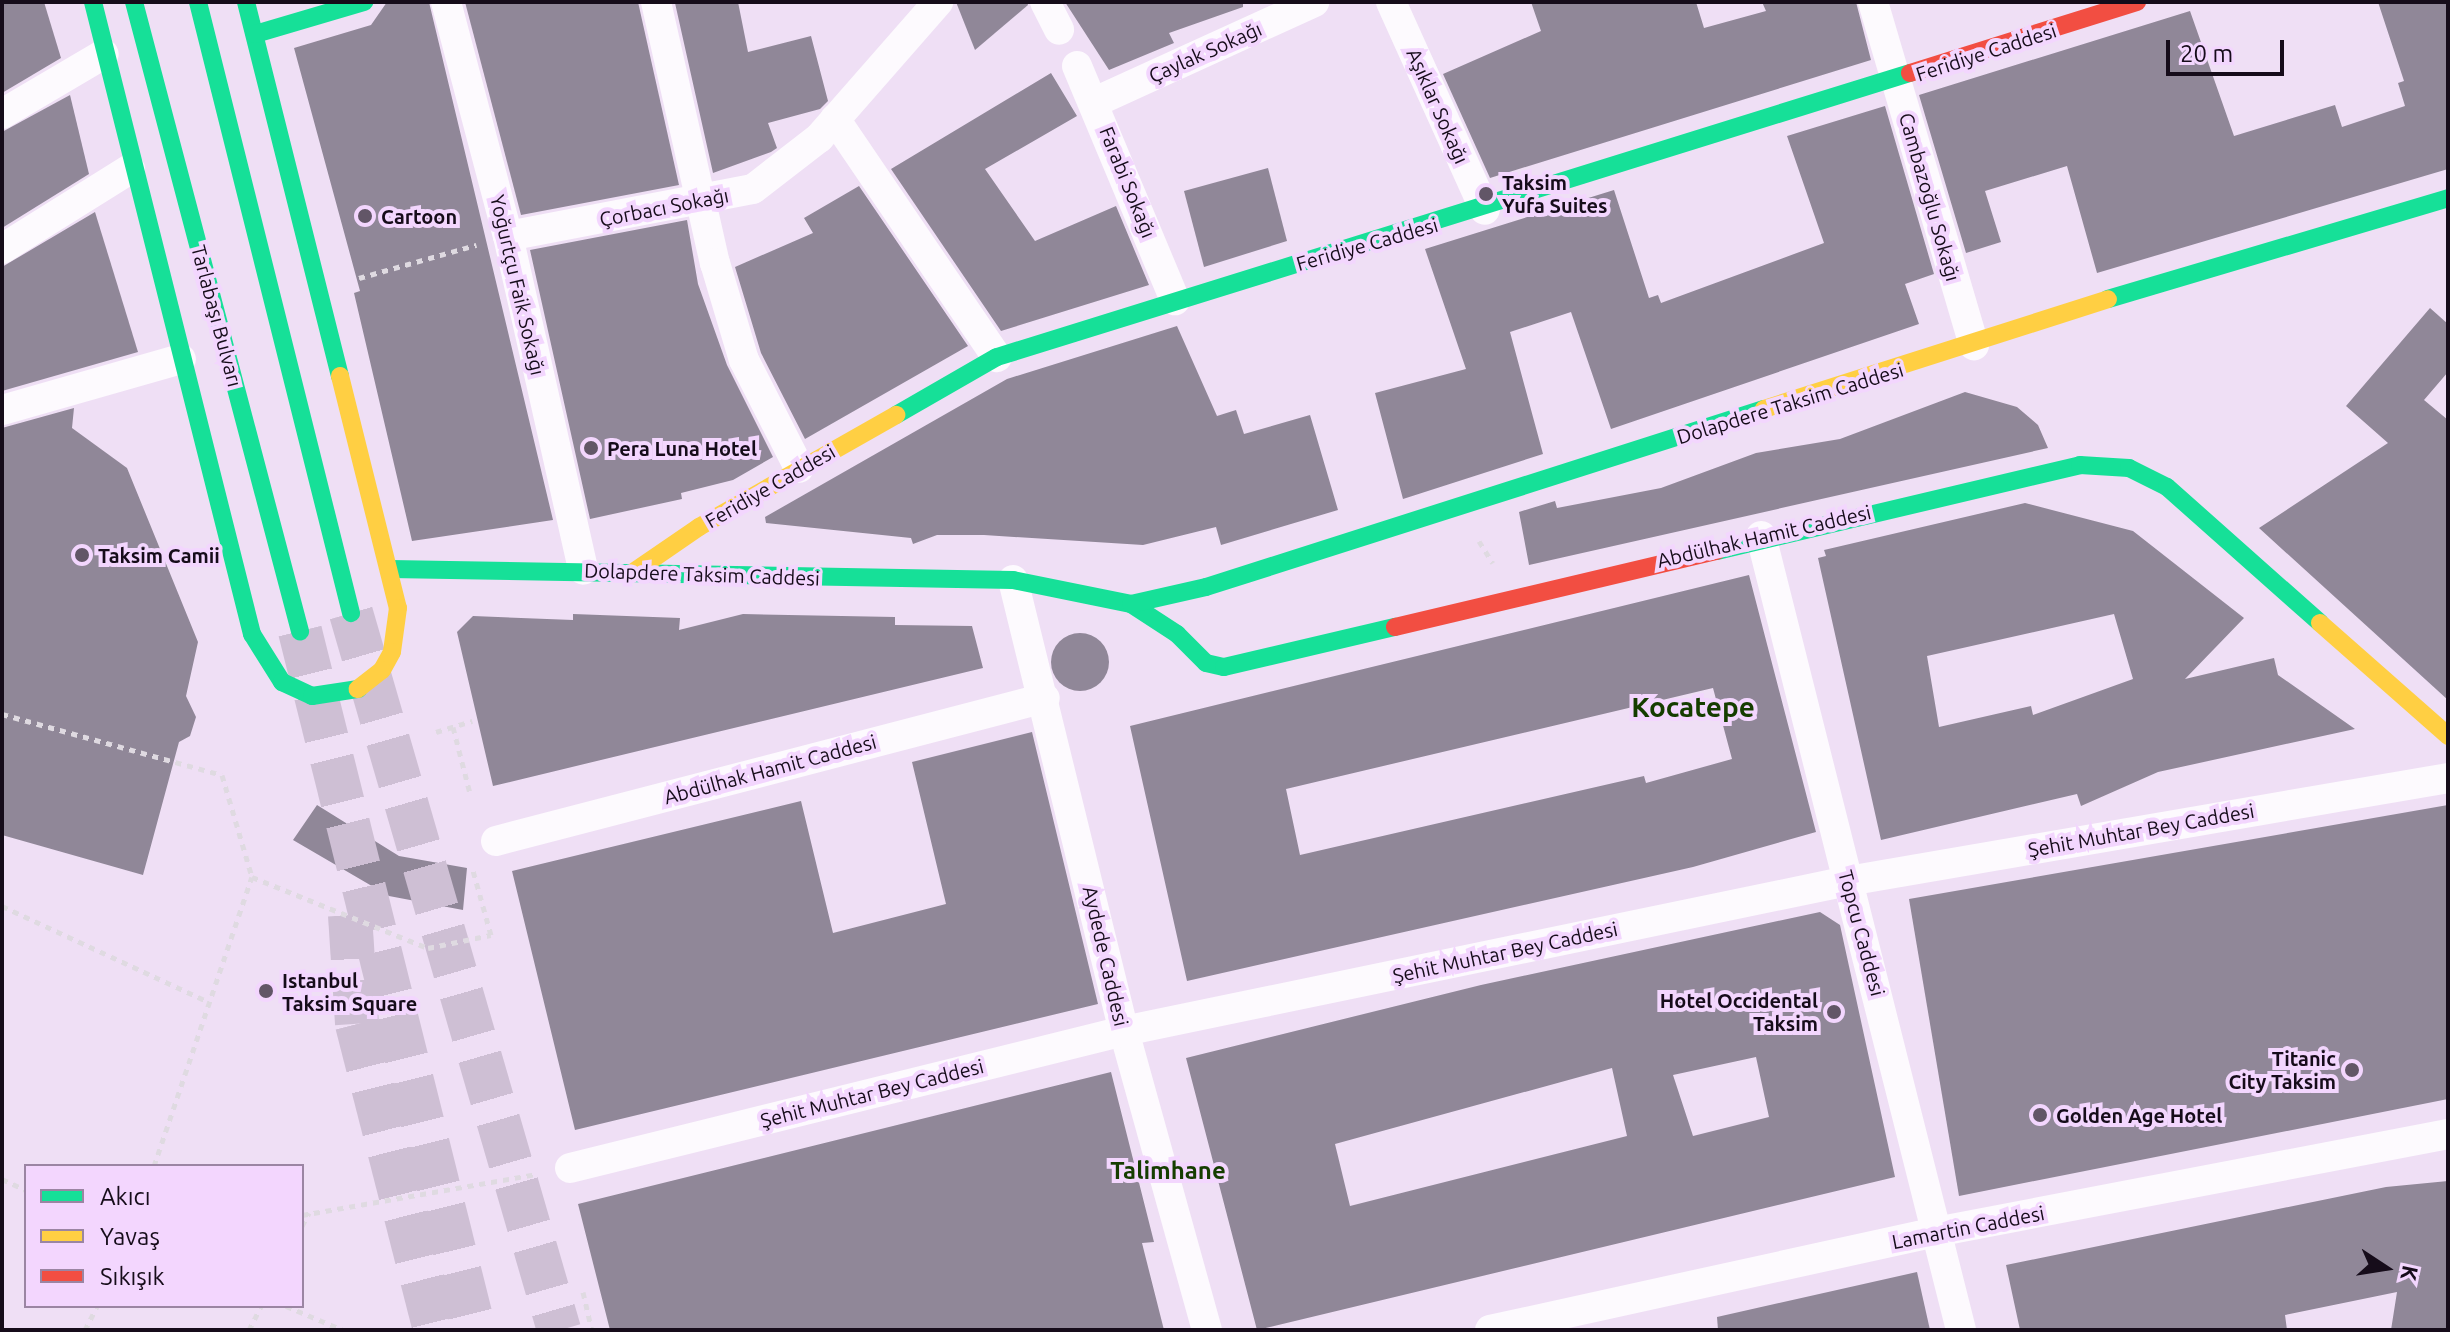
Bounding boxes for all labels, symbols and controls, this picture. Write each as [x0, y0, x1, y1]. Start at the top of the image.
street label: Çaylak Sokağı [1145, 16, 1265, 88]
street label: Feridiye Caddesi [1913, 18, 2059, 86]
scale bar [2170, 24, 2288, 74]
text: 20 m [2180, 40, 2233, 67]
street label: Aşıklar Sokağı [1402, 45, 1474, 167]
street label: Cambazoğlu Sokağı [1894, 110, 1966, 284]
street label: Farabi Sokağı [1095, 123, 1161, 241]
place label: Taksim Yufa Suites [1502, 170, 1607, 217]
street label: Çorbacı Sokağı [597, 183, 731, 231]
marker: Taksim Yufa Suites [1477, 185, 1495, 203]
street label: Yoğurtçu Faik Sokağı [486, 192, 550, 378]
place label: Cartoon [381, 204, 457, 228]
marker: Cartoon [356, 207, 374, 225]
street label: Feridiye Caddesi [1293, 212, 1441, 276]
street label: Tarlabaşı Bulvarı [187, 243, 247, 389]
street label: Dolapdere Taksim Caddesi [1674, 357, 1906, 449]
place label: Pera Luna Hotel [607, 436, 757, 460]
marker: Pera Luna Hotel [582, 439, 600, 457]
street label: Feridiye Caddesi [701, 439, 839, 533]
street label: Abdülhak Hamit Caddesi [1655, 500, 1873, 572]
place label: Taksim Camii [98, 543, 220, 567]
marker: Taksim Camii [73, 546, 91, 564]
street label: Dolapdere Taksim Caddesi [584, 558, 820, 590]
district label: Kocatepe [1631, 690, 1755, 724]
street label: Abdülhak Hamit Caddesi [661, 729, 879, 809]
street label: Şehit Muhtar Bey Caddesi [2026, 798, 2256, 862]
street label: Topcu Caddesi [1834, 867, 1890, 999]
street label: Aydede Caddesi [1078, 884, 1134, 1028]
street label: Şehit Muhtar Bey Caddesi [1390, 916, 1620, 988]
place label: Istanbul Taksim Square [282, 968, 417, 1015]
marker: Istanbul Taksim Square [257, 982, 275, 1000]
place label: Hotel Occidental Taksim [1660, 988, 1818, 1035]
marker: Hotel Occidental Taksim [1825, 1003, 1843, 1021]
place label: Titanic City Taksim [2229, 1046, 2336, 1093]
street label: Şehit Muhtar Bey Caddesi [758, 1054, 986, 1132]
marker: Titanic City Taksim [2343, 1061, 2361, 1079]
place label: Golden Age Hotel [2056, 1103, 2222, 1127]
marker: Golden Age Hotel [2031, 1106, 2049, 1124]
district label: Talimhane [1110, 1157, 1226, 1185]
legend [24, 1164, 304, 1308]
text: Akıcı [100, 1183, 151, 1210]
street label: Lamartin Caddesi [1890, 1200, 2046, 1254]
text: Yavaş [100, 1223, 160, 1250]
north arrow [2346, 1228, 2426, 1308]
text: Sıkışık [100, 1263, 165, 1290]
text: K [2396, 1263, 2424, 1283]

